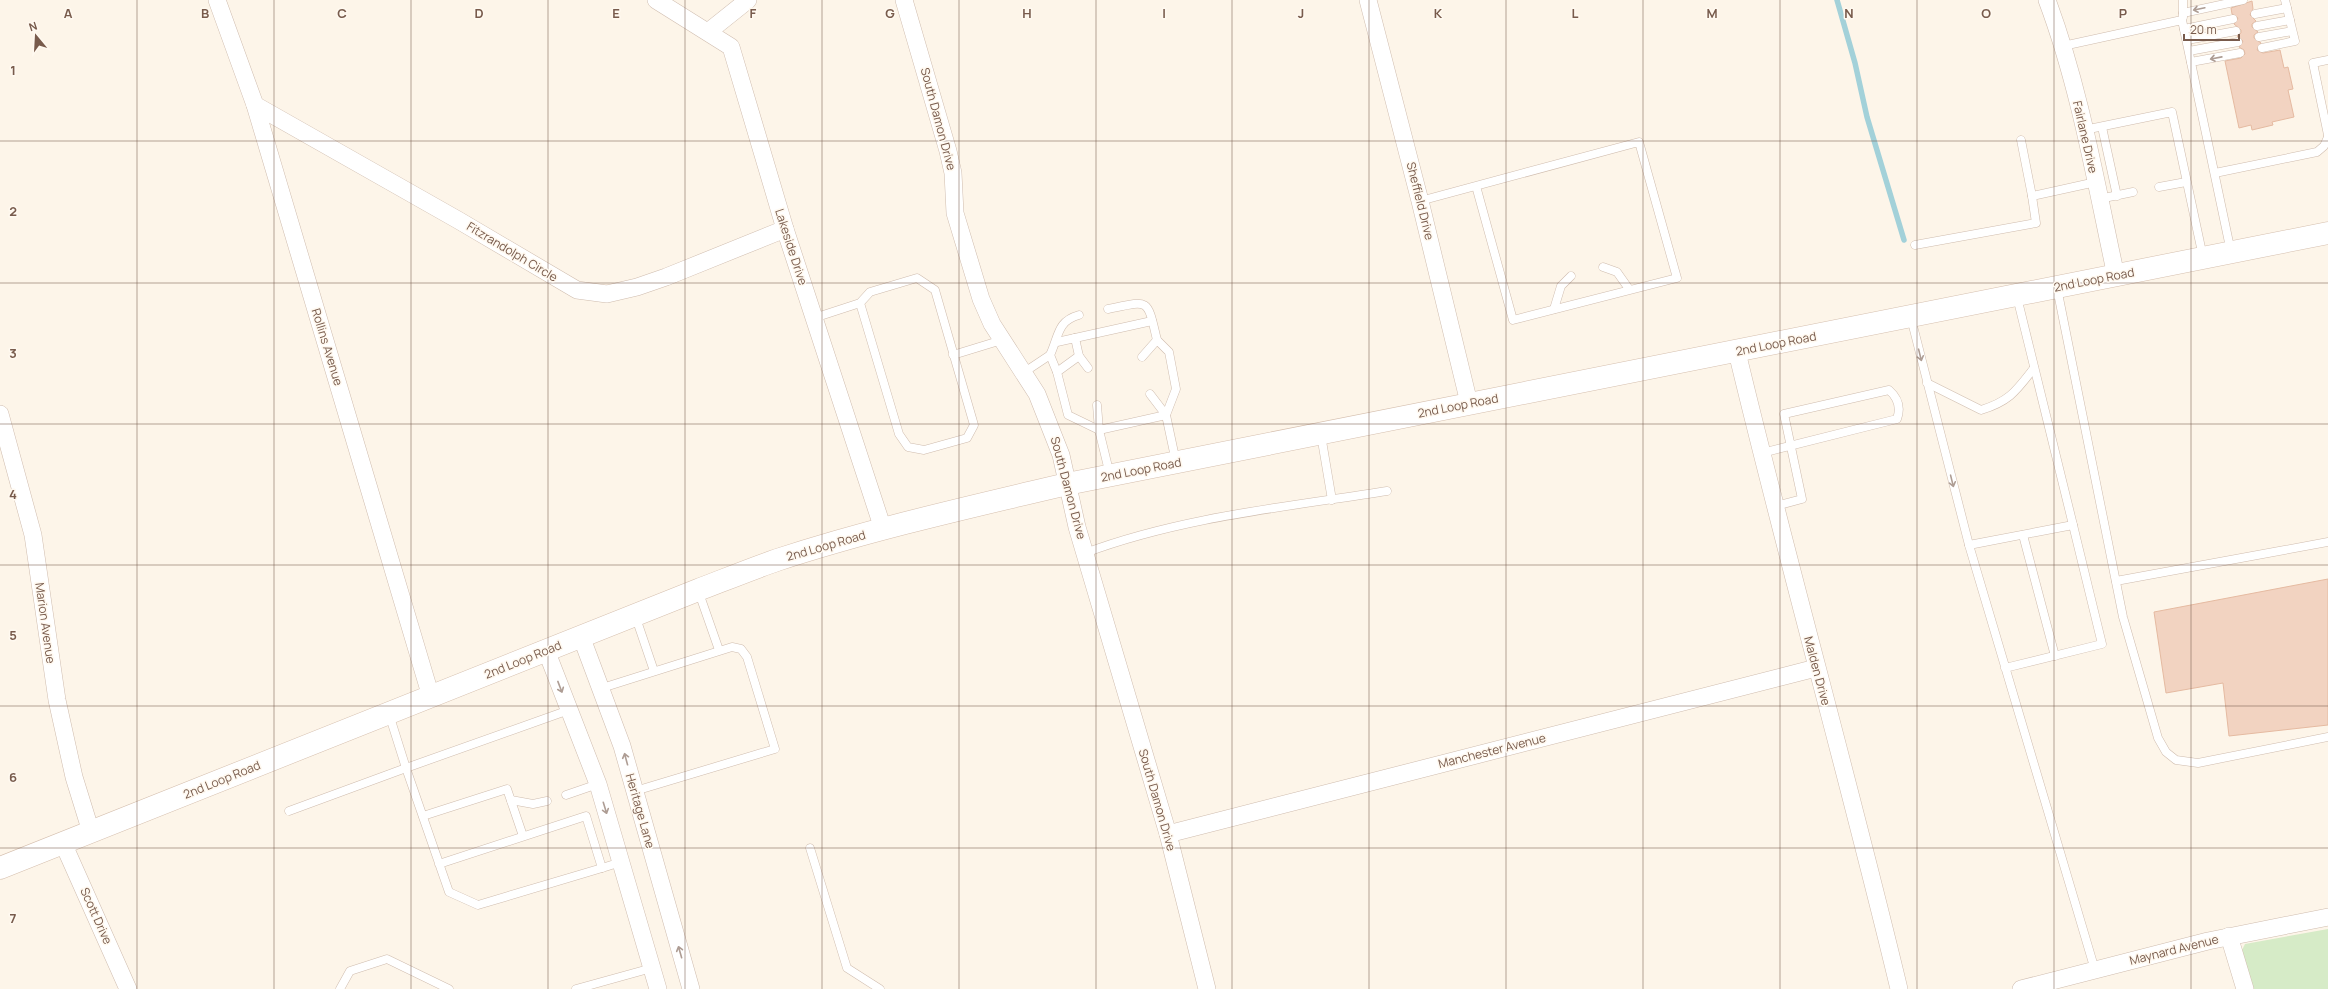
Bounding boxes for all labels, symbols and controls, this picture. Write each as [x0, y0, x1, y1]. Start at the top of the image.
text: A [64, 4, 73, 22]
text: B [201, 4, 209, 22]
text: C [337, 4, 347, 22]
text: D [474, 4, 484, 22]
text: E [612, 4, 620, 22]
text: F [750, 4, 757, 22]
text: G [885, 4, 895, 22]
text: H [1022, 4, 1032, 22]
text: I [1162, 4, 1166, 22]
text: J [1298, 4, 1304, 22]
text: K [1434, 4, 1443, 22]
text: L [1572, 4, 1579, 22]
text: M [1706, 4, 1718, 22]
text: N [1844, 4, 1854, 22]
text: O [1981, 4, 1991, 22]
text: P [2119, 4, 2127, 22]
one-way arrow [2193, 6, 2206, 14]
north arrow [16, 16, 56, 56]
scale bar [2184, 16, 2239, 42]
text: N [27, 18, 39, 34]
text: 20 m [2190, 21, 2217, 38]
one-way arrow [2210, 54, 2223, 62]
text: 1 [10, 61, 16, 79]
street label: South Damon Drive [917, 66, 960, 172]
street label: Fairlane Drive [2069, 99, 2102, 175]
street label: Sheffield Drive [1403, 160, 1438, 242]
text: 2 [9, 202, 17, 220]
street label: Lakeside Drive [771, 206, 812, 287]
street label: Fitzrandolph Circle [464, 218, 561, 285]
street label: 2nd Loop Road [2052, 263, 2136, 296]
street label: Rollins Avenue [308, 306, 347, 388]
street label: 2nd Loop Road [1734, 327, 1818, 360]
text: 3 [9, 344, 17, 362]
one-way arrow [1917, 348, 1924, 361]
street label: 2nd Loop Road [1416, 389, 1500, 422]
street label: South Damon Drive [1047, 435, 1090, 541]
street label: 2nd Loop Road [1099, 453, 1183, 486]
one-way arrow [1949, 474, 1957, 487]
text: 4 [9, 485, 17, 503]
street label: 2nd Loop Road [784, 526, 867, 565]
street label: Marion Avenue [31, 581, 60, 665]
text: 5 [9, 626, 17, 644]
street label: Malden Drive [1800, 634, 1835, 707]
street label: 2nd Loop Road [482, 636, 564, 683]
one-way arrow [556, 680, 564, 692]
street label: Manchester Avenue [1436, 729, 1547, 772]
street label: South Damon Drive [1135, 747, 1180, 853]
one-way arrow [622, 753, 629, 766]
street label: 2nd Loop Road [181, 756, 263, 803]
text: 6 [9, 768, 17, 786]
street label: Heritage Lane [622, 771, 659, 850]
one-way arrow [602, 802, 609, 815]
street label: Scott Drive [76, 885, 116, 947]
text: 7 [10, 909, 17, 927]
street label: Maynard Avenue [2128, 930, 2220, 969]
one-way arrow [676, 945, 683, 958]

